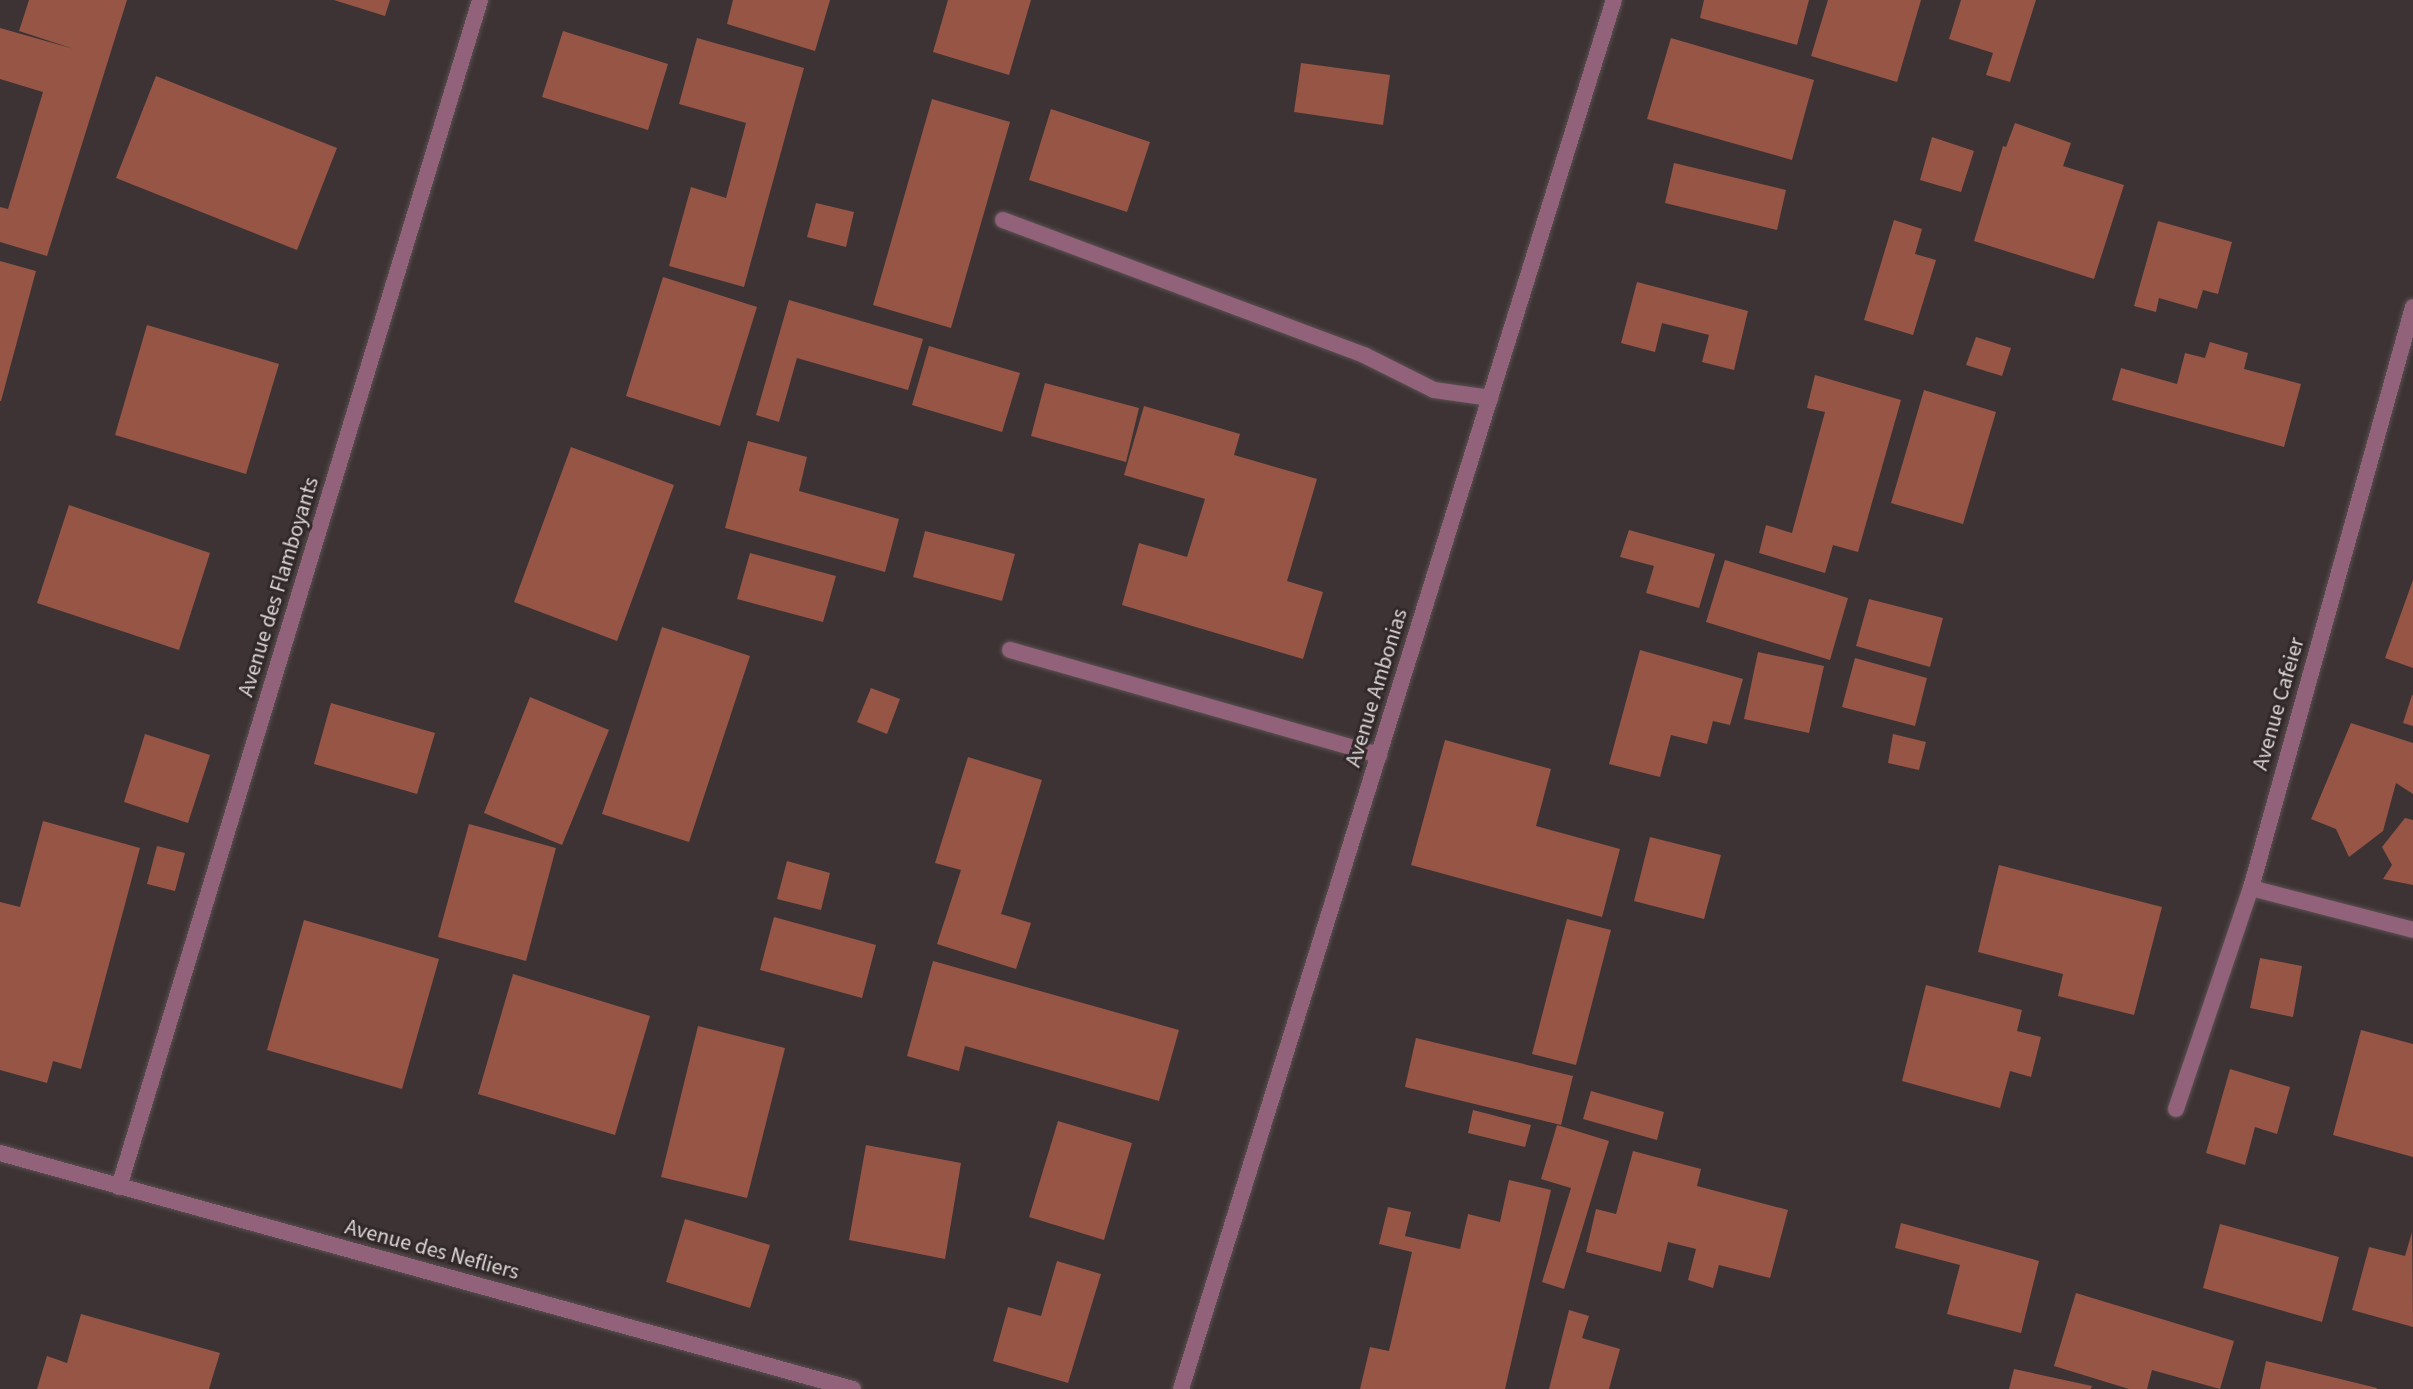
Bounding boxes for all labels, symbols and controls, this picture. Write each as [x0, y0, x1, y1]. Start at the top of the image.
street label: Avenue des Flamboyants [233, 474, 325, 700]
street label: Avenue Ambonias [1340, 606, 1414, 770]
street label: Avenue Cafeier [2247, 635, 2311, 773]
street label: Avenue des Nefliers [342, 1214, 522, 1286]

